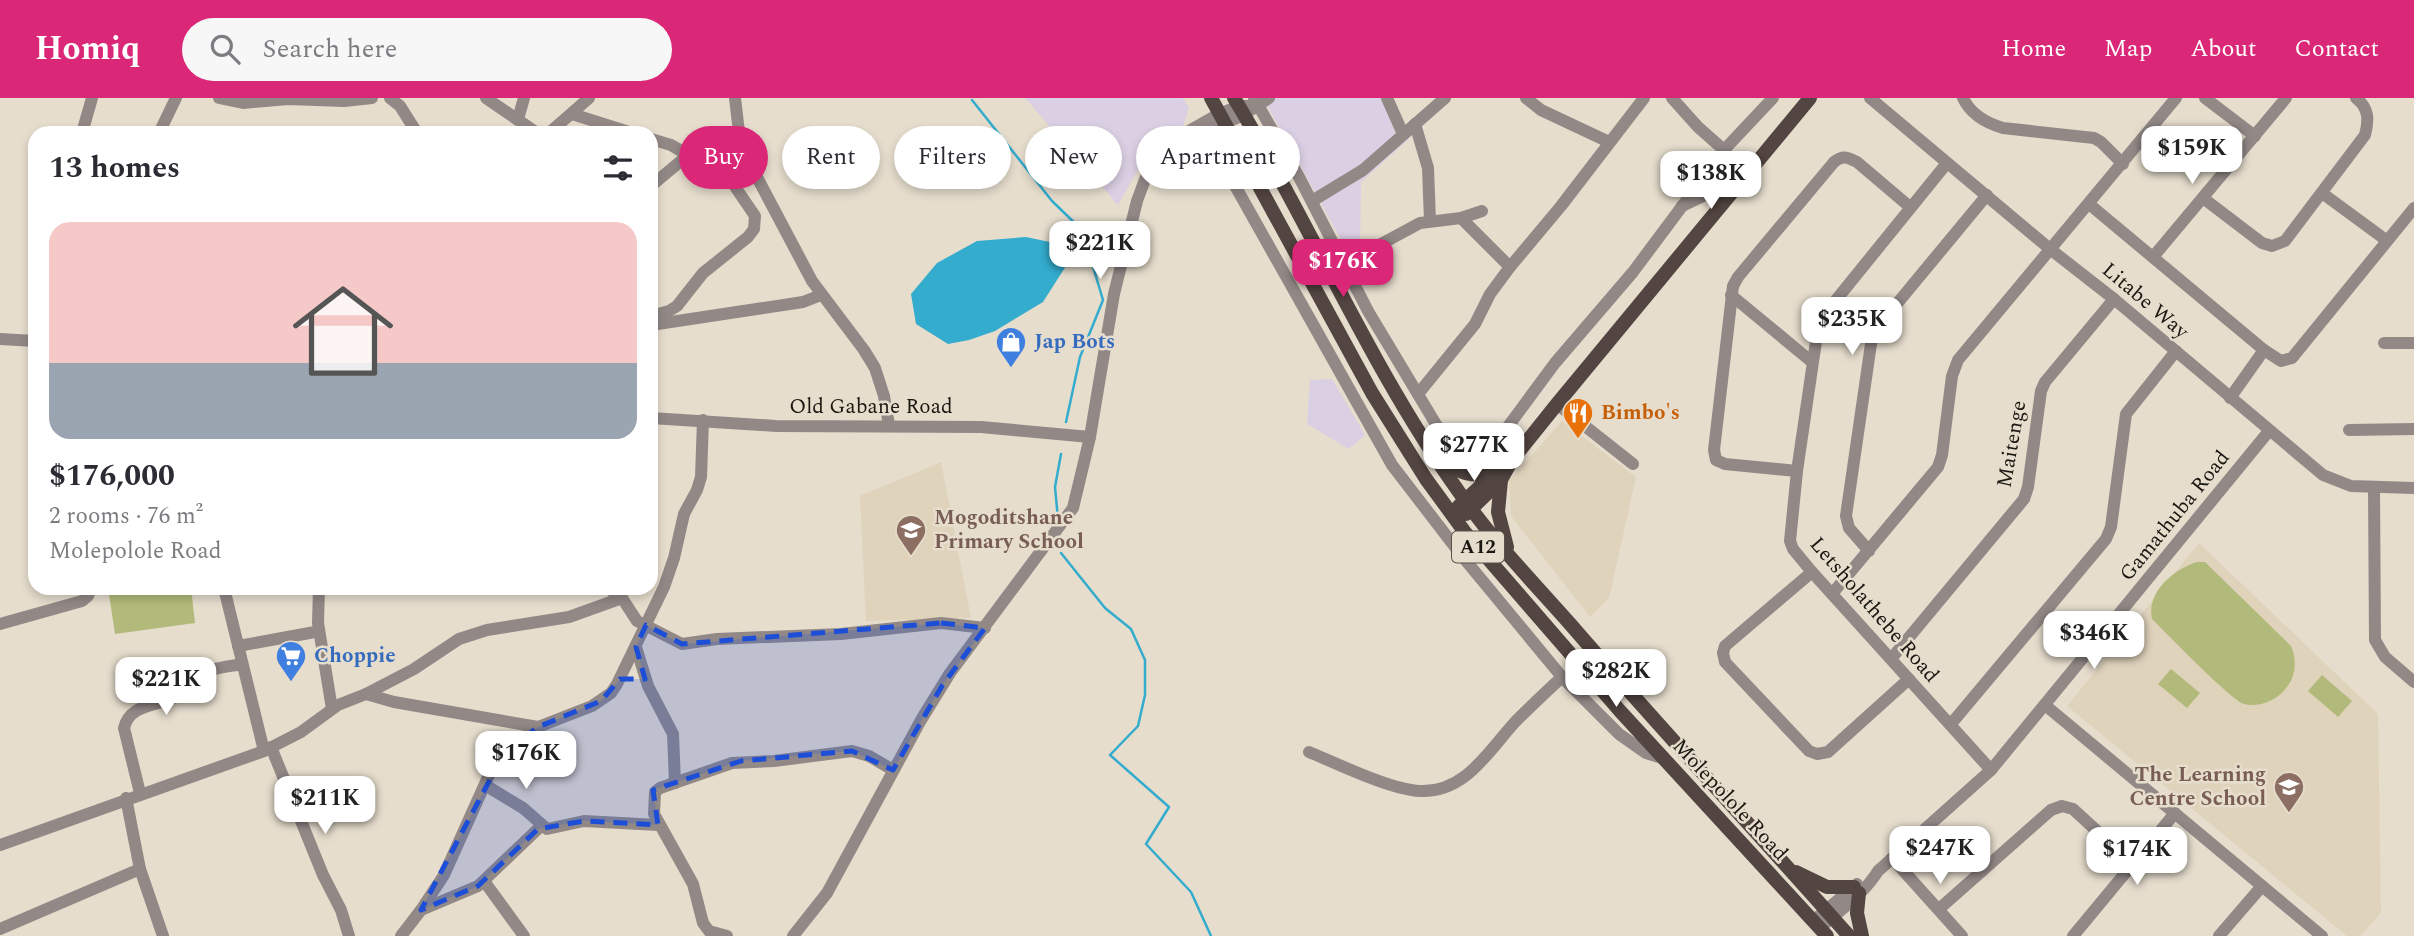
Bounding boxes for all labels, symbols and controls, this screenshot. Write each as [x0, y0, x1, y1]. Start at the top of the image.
search box [182, 18, 672, 81]
text: Homiq [35, 24, 140, 74]
text: Search here [262, 29, 397, 69]
icon: search [206, 30, 244, 68]
text: Home [2001, 31, 2066, 67]
text: Map [2104, 31, 2152, 67]
text: About [2190, 31, 2256, 67]
text: Contact [2294, 31, 2379, 67]
chip: Buy [679, 126, 768, 189]
chip: Rent [782, 126, 880, 189]
chip: Filters [894, 126, 1011, 189]
chip: New [1025, 126, 1122, 189]
chip: Apartment [1136, 126, 1300, 189]
pin: $159K [2143, 126, 2241, 186]
text: $159K [2157, 131, 2227, 166]
text: 13 homes [49, 145, 180, 191]
icon: filters [599, 149, 637, 187]
pin: $138K [1662, 152, 1760, 211]
text: $138K [1676, 156, 1746, 191]
pin: $221K [1051, 222, 1149, 281]
text: $221K [1065, 226, 1135, 261]
pin: $176K [1294, 240, 1392, 299]
text: $176K [1308, 244, 1378, 279]
street label: Litabe Way [2094, 255, 2196, 348]
icon: home [280, 268, 406, 394]
pin: $235K [1803, 298, 1901, 357]
text: $235K [1817, 302, 1887, 337]
shop icon: Jap Bots [994, 325, 1028, 369]
place label: Jap Bots [1034, 326, 1115, 358]
street label: Old Gabane Road [789, 391, 953, 423]
restaurant icon: Bimbo's [1561, 396, 1595, 440]
place label: Bimbo's [1601, 397, 1680, 429]
street label: Maitenge [1989, 398, 2035, 490]
pin: $277K [1425, 424, 1523, 483]
text: $277K [1439, 428, 1509, 463]
street label: Gamathuba Road [2112, 443, 2238, 589]
text: $176,000 [49, 453, 175, 499]
text: 2 rooms · 76 m² [49, 499, 203, 534]
place label: Mogoditshane Primary School [934, 502, 1084, 558]
school or university icon: Mogoditshane Primary School [894, 513, 928, 557]
street label: Letsholathebe Road [1801, 530, 1947, 690]
road number: A12 [1452, 531, 1504, 562]
text: Molepolole Road [49, 534, 222, 569]
pin: $346K [2045, 612, 2143, 671]
text: $346K [2059, 616, 2129, 651]
supermarket icon: Choppie [274, 639, 308, 683]
place label: Choppie [314, 640, 396, 672]
pin: $282K [1567, 650, 1665, 709]
text: $282K [1581, 654, 1651, 689]
pin: $221K [117, 658, 215, 717]
text: $221K [131, 662, 201, 697]
street label: Molepolole Road [1665, 731, 1795, 869]
pin: $176K [477, 732, 575, 791]
text: $176K [491, 736, 561, 771]
place label: The Learning Centre School [2129, 759, 2266, 815]
school or university icon: The Learning Centre School [2272, 770, 2306, 814]
pin: $211K [276, 776, 374, 836]
text: $211K [290, 781, 360, 816]
pin: $247K [1891, 826, 1989, 886]
pin: $174K [2088, 828, 2186, 887]
text: $247K [1905, 831, 1975, 866]
text: $174K [2102, 832, 2172, 867]

